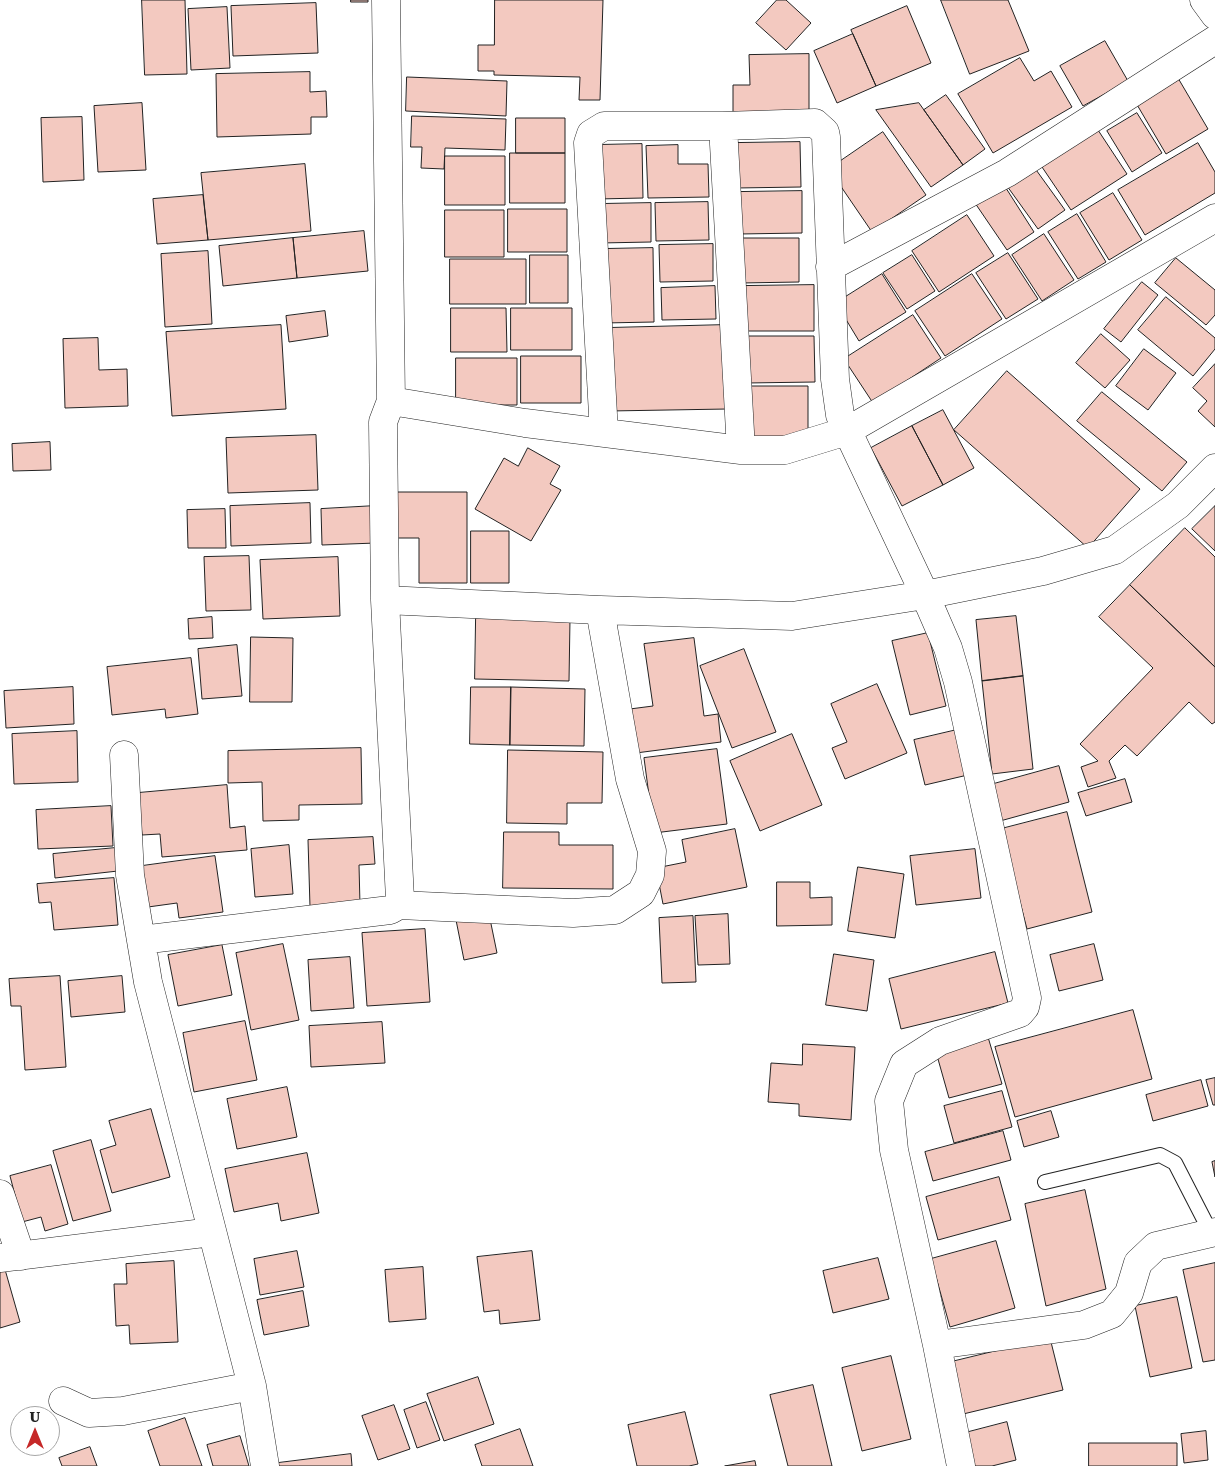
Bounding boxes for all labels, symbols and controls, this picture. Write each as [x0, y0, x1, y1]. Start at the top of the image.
north arrow [10, 1406, 60, 1456]
text: U [30, 1409, 40, 1425]

